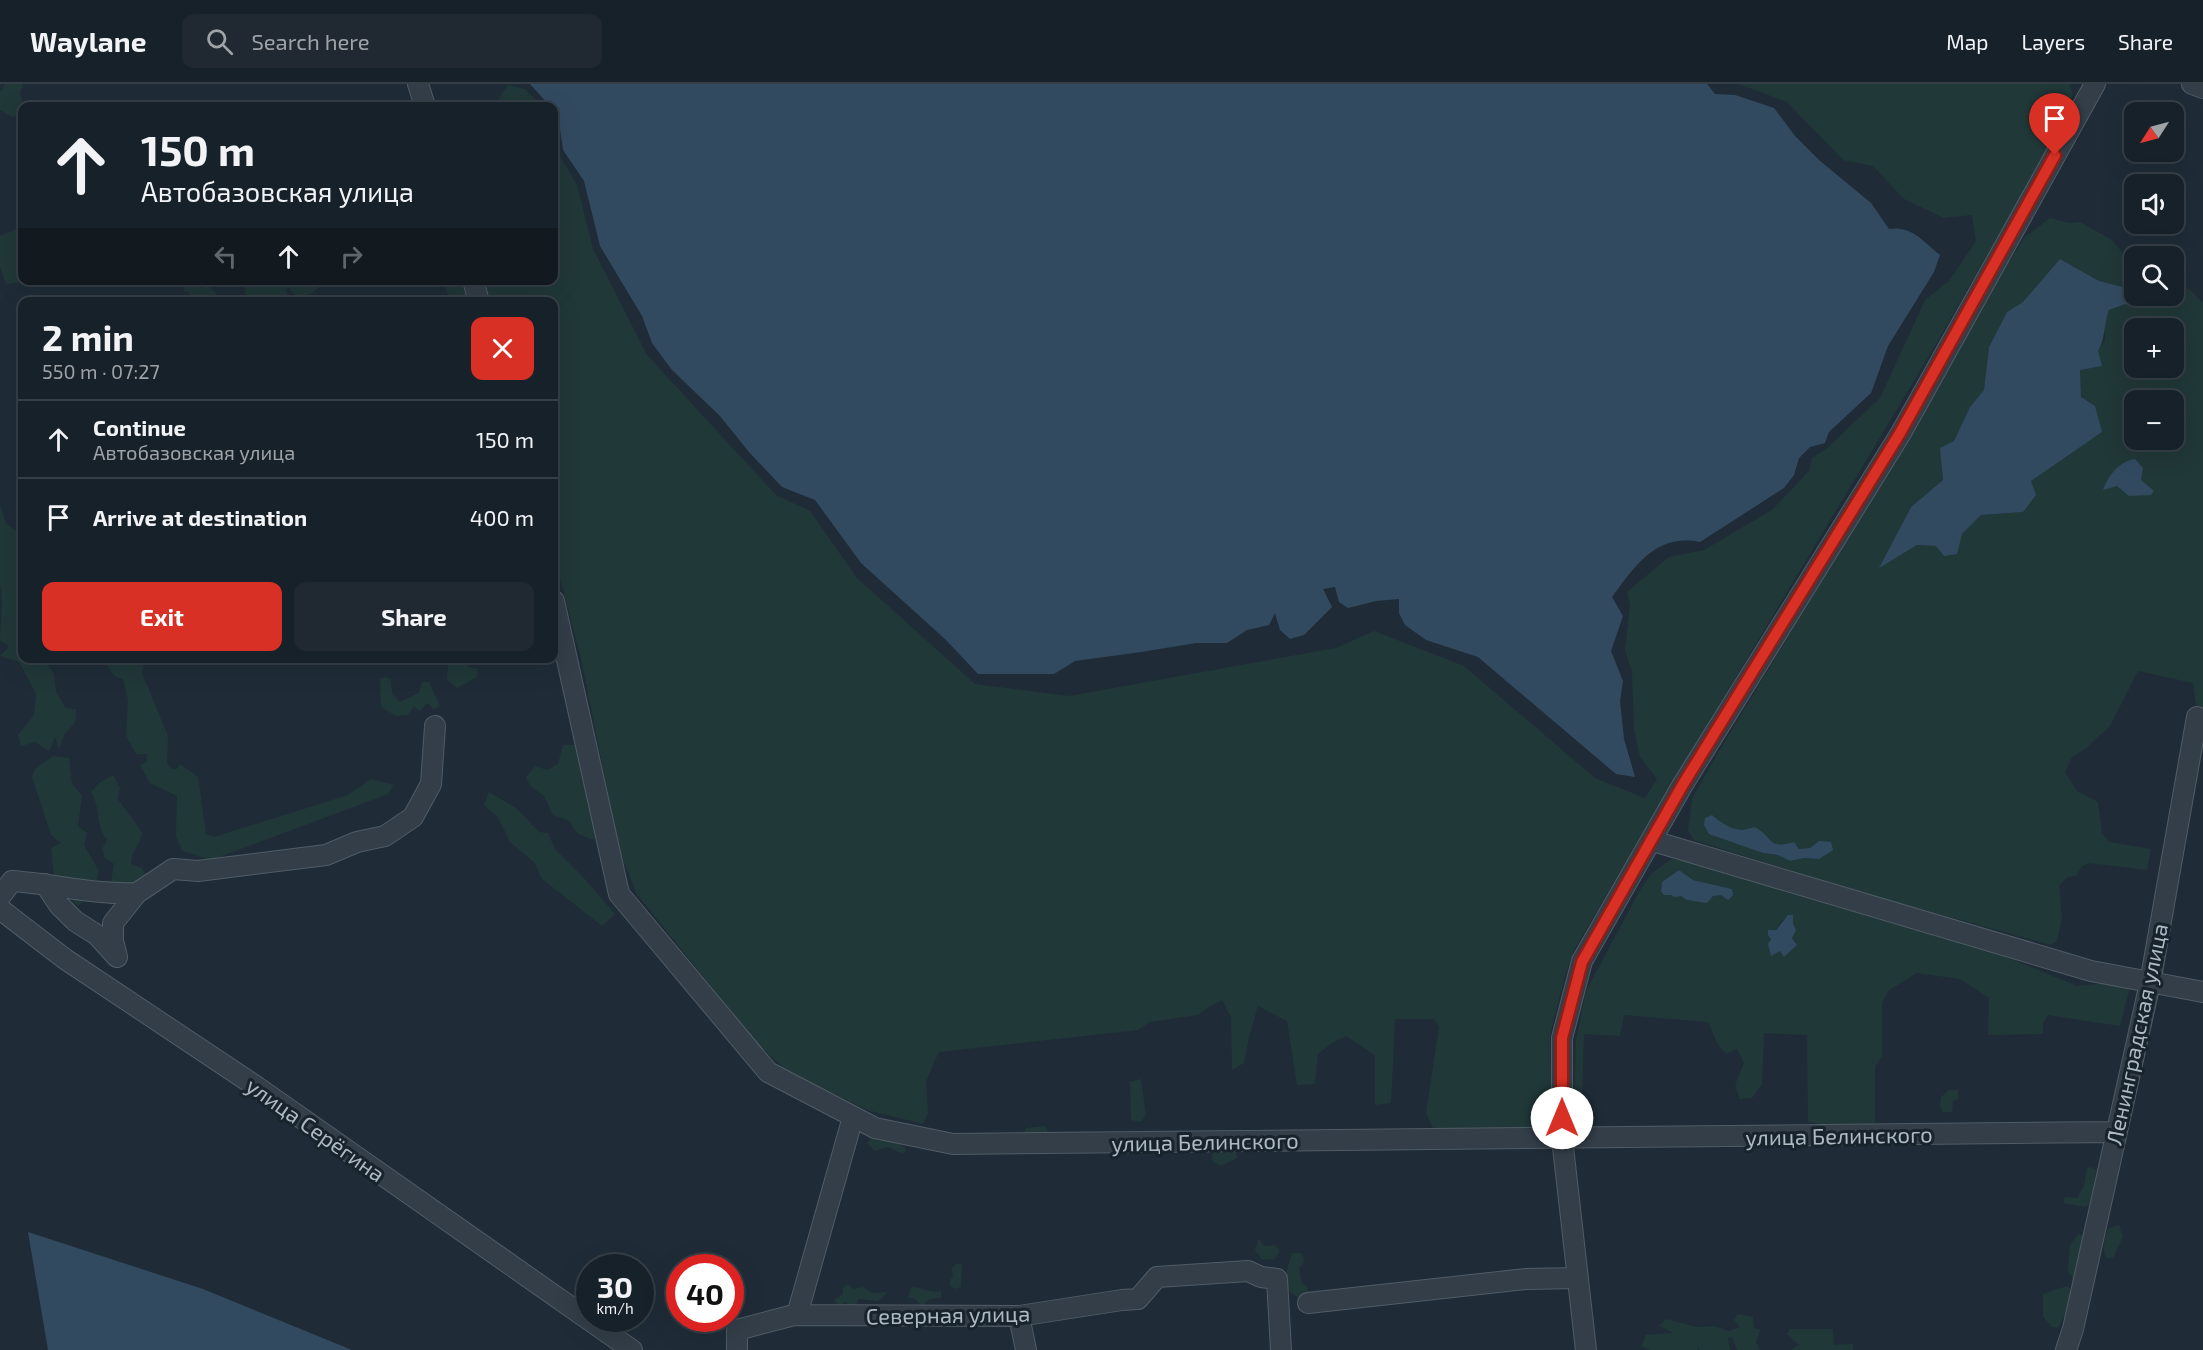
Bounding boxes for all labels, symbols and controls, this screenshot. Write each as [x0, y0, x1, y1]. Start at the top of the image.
search box [182, 14, 602, 68]
text: Waylane [30, 24, 146, 58]
icon: search [203, 25, 236, 58]
text: Search here [251, 28, 370, 54]
text: Map [1946, 29, 1988, 54]
text: Layers [2021, 29, 2085, 54]
text: Share [2118, 29, 2173, 54]
pin [2029, 93, 2080, 155]
icon: arrive [2038, 102, 2071, 135]
north arrow [2124, 102, 2184, 162]
map controls [2124, 102, 2184, 450]
text: 150 m [141, 124, 255, 174]
icon: ahead [42, 126, 120, 204]
button: sound [2124, 174, 2184, 234]
text: Автобазовская улица [141, 175, 414, 207]
icon: left [209, 240, 242, 273]
icon: ahead [272, 240, 305, 273]
icon: right [335, 240, 368, 273]
button: search [2124, 246, 2184, 306]
text: 2 min [42, 315, 134, 358]
button: close [471, 317, 534, 380]
button: + [2124, 318, 2184, 378]
text: 550 m · 07:27 [42, 359, 160, 383]
button: − [2124, 390, 2184, 450]
text: Continue [93, 414, 186, 440]
icon: ahead [42, 423, 75, 456]
text: 150 m [476, 426, 534, 452]
text: Автобазовская улица [93, 440, 295, 464]
icon: arrive [42, 501, 75, 534]
text: Arrive at destination [93, 504, 307, 530]
text: 400 m [470, 504, 534, 530]
button: Exit [42, 582, 282, 651]
button: Share [294, 582, 534, 651]
street label: Ленинградская улица [2100, 921, 2173, 1147]
street label: улица Серёгина [241, 1072, 390, 1187]
position arrow [1530, 1086, 1594, 1150]
street label: улица Белинского [1745, 1120, 1933, 1151]
street label: улица Белинского [1111, 1126, 1299, 1157]
speed limit sign: 40 [666, 1254, 744, 1332]
text: 30 [597, 1268, 633, 1304]
text: km/h [596, 1299, 634, 1317]
street label: Северная улица [866, 1300, 1030, 1329]

